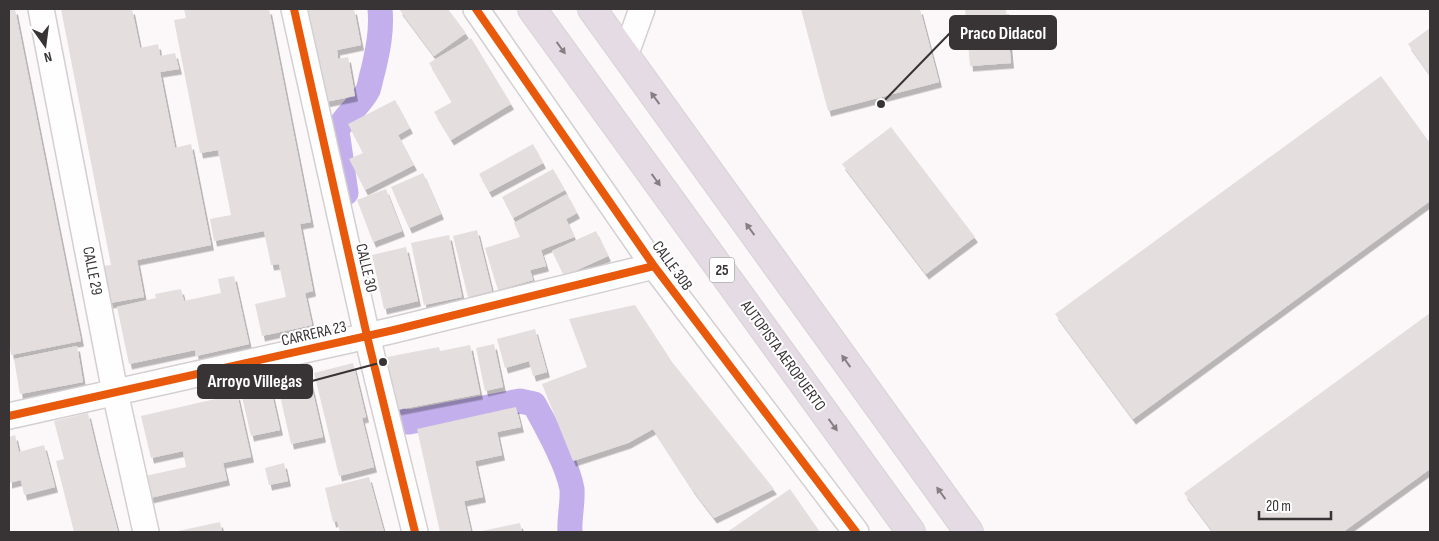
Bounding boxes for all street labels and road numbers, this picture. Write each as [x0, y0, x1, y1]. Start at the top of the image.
street label: CALLE 30B [648, 238, 696, 294]
street label: CALLE 30 [351, 242, 381, 294]
street label: CALLE 29 [78, 245, 106, 297]
road number: 25 [710, 258, 734, 282]
street label: AUTOPISTA AEROPUERTO [736, 296, 830, 415]
street label: CARRERA 23 [280, 317, 348, 351]

